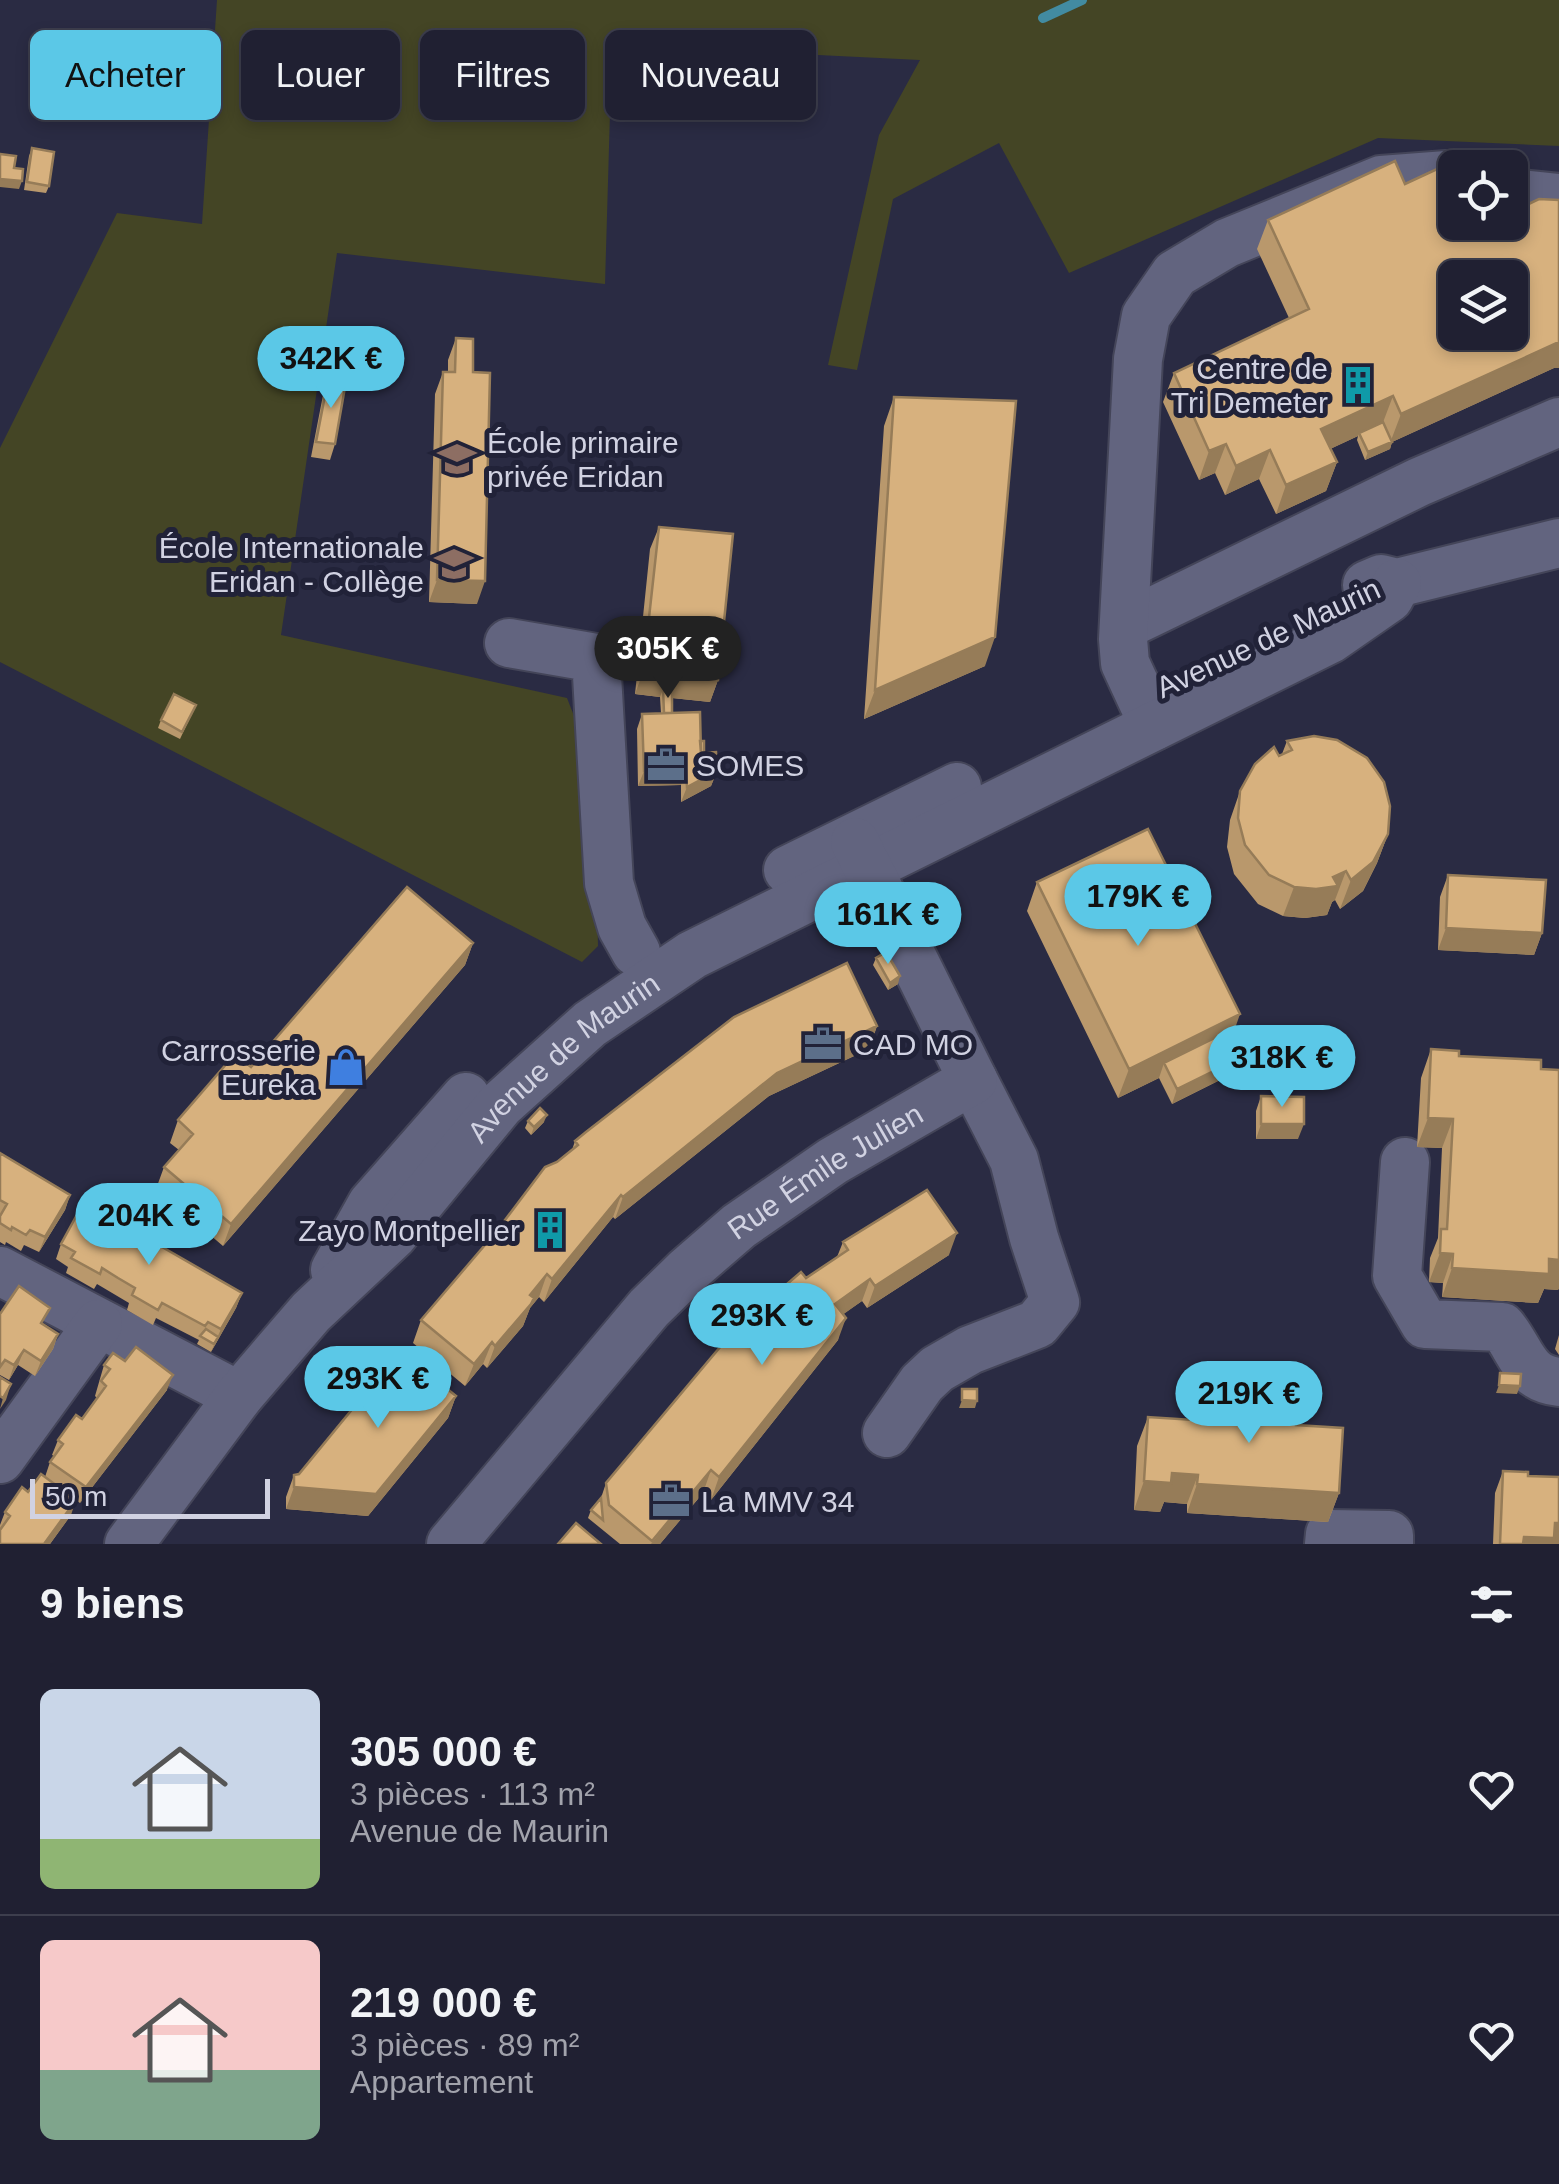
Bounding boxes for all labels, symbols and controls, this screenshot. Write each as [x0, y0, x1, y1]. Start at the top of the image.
chip: Acheter [30, 30, 221, 120]
chip: Louer [241, 30, 400, 120]
chip: Filtres [420, 30, 585, 120]
chip: Nouveau [605, 30, 816, 120]
map controls [1438, 150, 1528, 350]
button: locate [1438, 150, 1528, 240]
button: layers [1438, 260, 1528, 350]
pin: 342K € [250, 326, 412, 411]
text: 342K € [279, 340, 383, 376]
place label: Centre de Tri Demeter [1171, 352, 1328, 419]
building icon: Centre de Tri Demeter [1337, 364, 1379, 406]
place label: École primaire privée Eridan [487, 426, 679, 493]
school or university icon: École primaire privée Eridan [436, 438, 478, 480]
place label: École Internationale Eridan - Collège [159, 531, 424, 598]
school or university icon: École Internationale Eridan - Collège [433, 543, 475, 585]
street label: Avenue de Maurin [1151, 572, 1385, 704]
pin: 305K € [587, 616, 749, 701]
text: 305K € [616, 630, 720, 666]
office icon: SOMES [645, 744, 687, 786]
place label: SOMES [696, 749, 804, 782]
pin: 179K € [1057, 864, 1219, 949]
text: 179K € [1086, 878, 1190, 914]
pin: 161K € [807, 882, 969, 967]
text: 161K € [836, 896, 940, 932]
street label: Avenue de Maurin [460, 966, 665, 1148]
office icon: CAD MO [802, 1023, 844, 1065]
pin: 318K € [1201, 1025, 1363, 1110]
place label: CAD MO [853, 1028, 973, 1061]
place label: Carrosserie Eureka [161, 1034, 316, 1101]
text: 318K € [1230, 1039, 1334, 1075]
shop icon: Carrosserie Eureka [325, 1046, 367, 1088]
street label: Rue Émile Julien [721, 1096, 928, 1246]
pin: 204K € [68, 1183, 230, 1268]
text: 204K € [97, 1197, 201, 1233]
building icon: Zayo Montpellier [529, 1209, 571, 1251]
place label: Zayo Montpellier [298, 1214, 520, 1247]
pin: 293K € [681, 1283, 843, 1368]
text: 293K € [710, 1297, 814, 1333]
pin: 293K € [297, 1346, 459, 1431]
text: 293K € [326, 1360, 430, 1396]
pin: 219K € [1168, 1361, 1330, 1446]
text: 219K € [1197, 1375, 1301, 1411]
scale bar [30, 1474, 270, 1518]
office icon: La MMV 34 [650, 1480, 692, 1522]
text: 50 m [45, 1481, 107, 1512]
place label: La MMV 34 [701, 1485, 854, 1518]
icon: filters [1464, 1577, 1519, 1632]
text: 9 biens [40, 1580, 185, 1627]
text: 305 000 € [350, 1728, 537, 1775]
icon: home [120, 1729, 240, 1849]
icon: heart [1464, 1762, 1519, 1817]
text: 3 pièces · 113 m² [350, 1776, 595, 1812]
text: Avenue de Maurin [350, 1813, 609, 1849]
text: 219 000 € [350, 1979, 537, 2026]
icon: home [120, 1980, 240, 2100]
icon: heart [1464, 2013, 1519, 2068]
text: 3 pièces · 89 m² [350, 2027, 579, 2063]
text: Appartement [350, 2064, 533, 2100]

